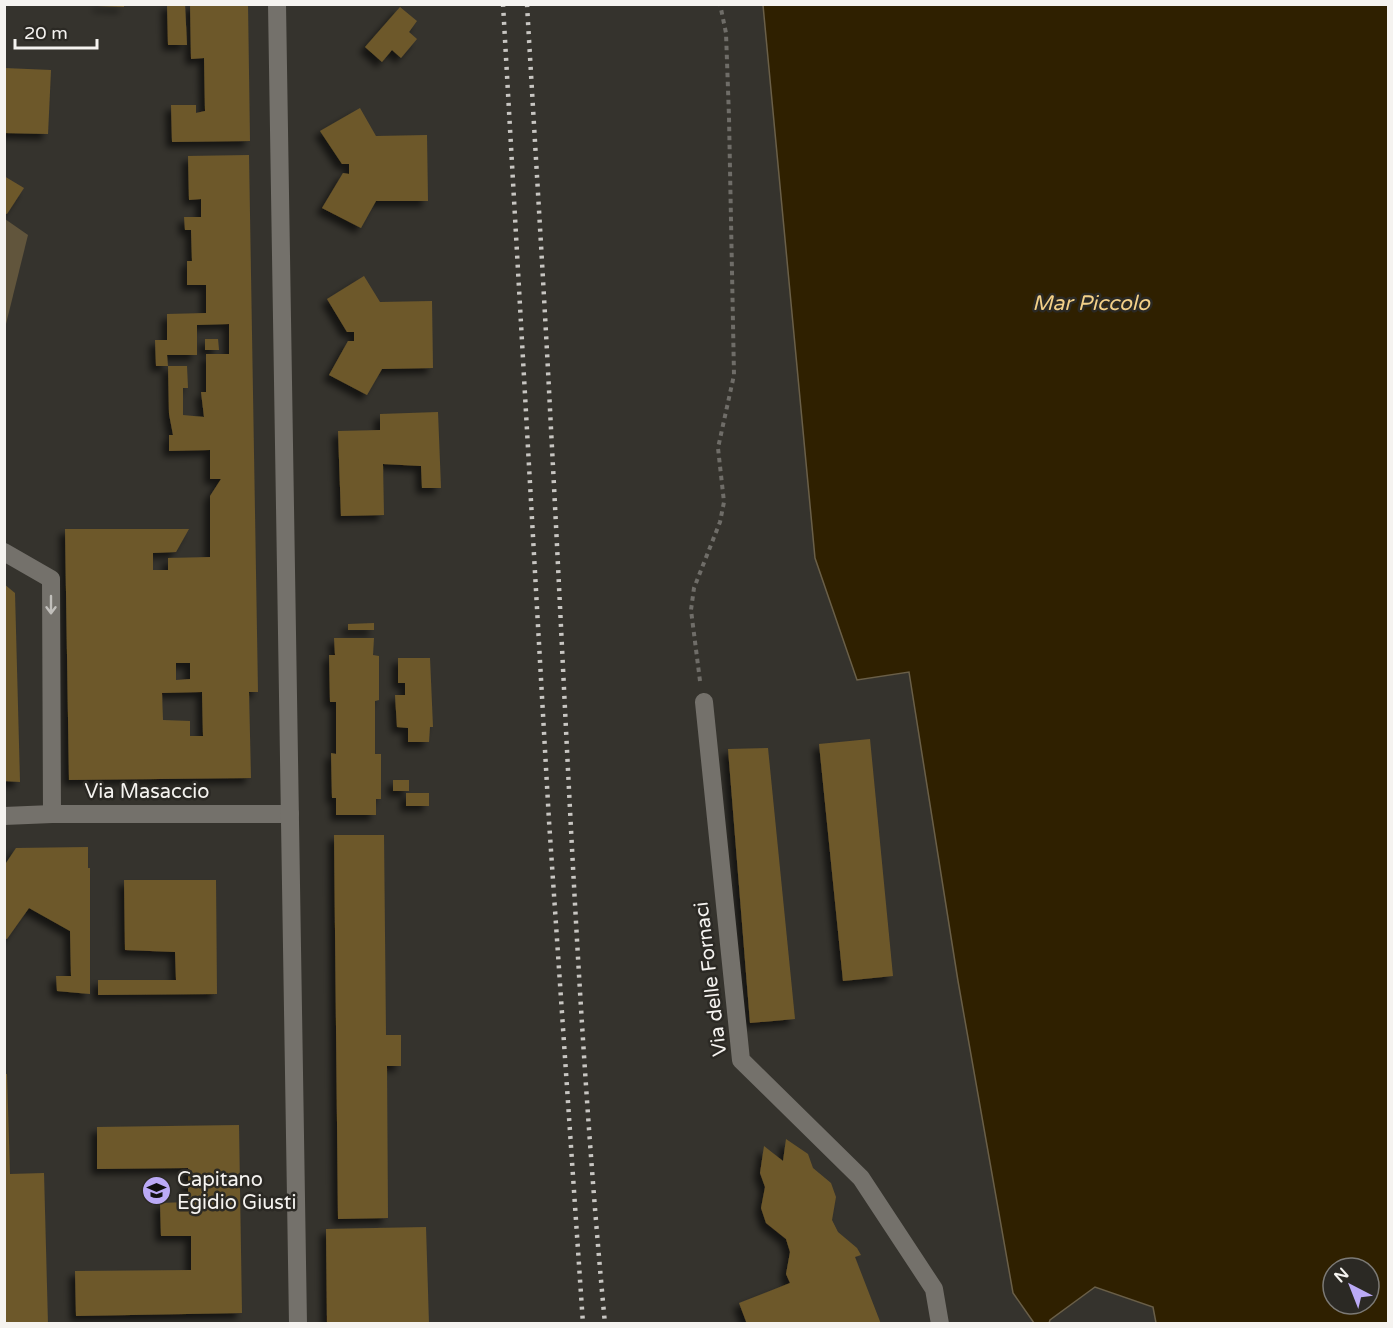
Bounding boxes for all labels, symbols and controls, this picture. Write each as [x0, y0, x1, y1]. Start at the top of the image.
scale bar [15, 12, 98, 50]
text: 20 m [24, 22, 68, 44]
water label: Mar Piccolo [1032, 291, 1151, 316]
one-way arrow [45, 594, 57, 614]
street label: Via Masaccio [85, 780, 209, 804]
street label: Via delle Fornaci [690, 900, 732, 1058]
place label: Capitano Egidio Giusti [177, 1168, 296, 1215]
school or university icon: Capitano Egidio Giusti [140, 1175, 172, 1207]
north arrow [1321, 1256, 1381, 1316]
text: N [1330, 1264, 1353, 1287]

